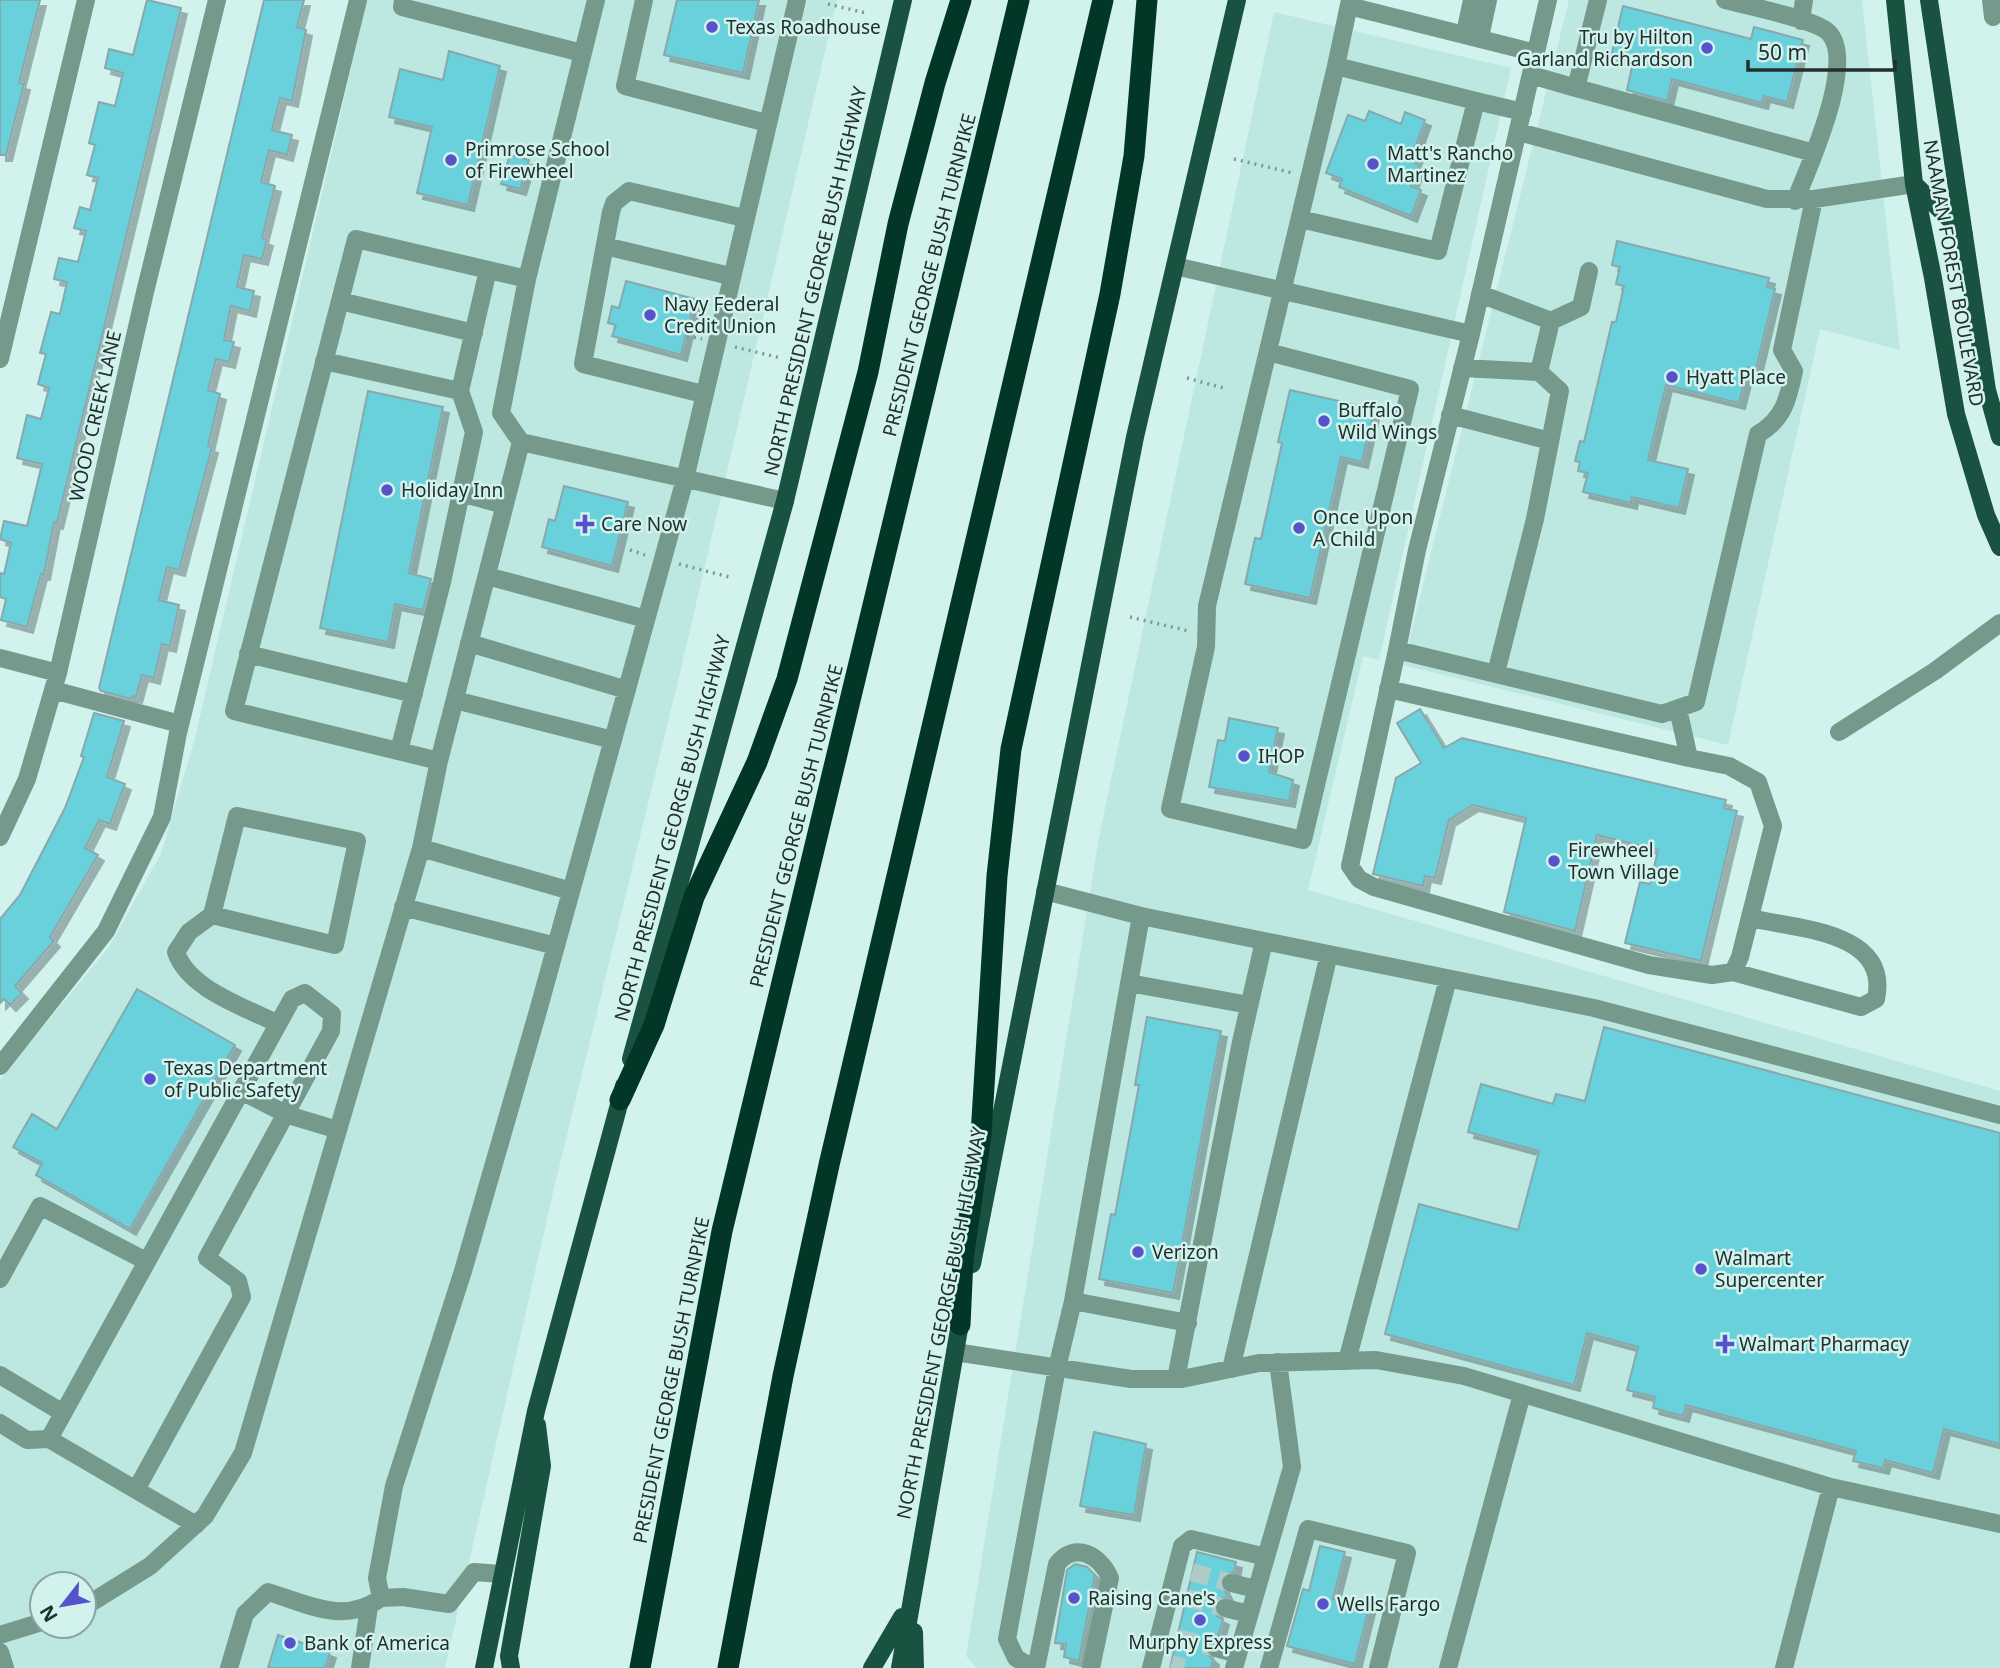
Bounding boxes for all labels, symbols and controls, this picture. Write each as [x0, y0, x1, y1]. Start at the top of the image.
place label: Texas Roadhouse [726, 14, 881, 40]
marker: Texas Roadhouse [704, 19, 720, 35]
place label: Tru by Hilton Garland Richardson [1517, 24, 1693, 72]
scale bar [1748, 28, 1895, 72]
text: 50 m [1758, 38, 1807, 66]
marker: Tru by Hilton Garland Richardson [1699, 40, 1715, 56]
street label: NORTH PRESIDENT GEORGE BUSH HIGHWAY [757, 83, 873, 478]
street label: PRESIDENT GEORGE BUSH TURNPIKE [876, 111, 982, 439]
place label: Primrose School of Firewheel [465, 136, 610, 184]
street label: NAAMAN FOREST BOULEVARD [1918, 138, 1990, 408]
place label: Matt's Rancho Martinez [1387, 140, 1513, 188]
marker: Primrose School of Firewheel [443, 152, 459, 168]
marker: Matt's Rancho Martinez [1365, 156, 1381, 172]
place label: Navy Federal Credit Union [664, 291, 779, 339]
marker: Navy Federal Credit Union [642, 307, 658, 323]
street label: WOOD CREEK LANE [63, 328, 127, 504]
place label: Hyatt Place [1686, 364, 1786, 390]
marker: Hyatt Place [1664, 369, 1680, 385]
place label: Buffalo Wild Wings [1338, 397, 1437, 445]
marker: Buffalo Wild Wings [1316, 413, 1332, 429]
place label: Holiday Inn [401, 477, 503, 503]
marker: Holiday Inn [379, 482, 395, 498]
place label: Once Upon A Child [1313, 504, 1413, 552]
place label: Care Now [601, 511, 687, 537]
marker: Care Now [575, 514, 595, 534]
marker: Once Upon A Child [1291, 520, 1307, 536]
street label: NORTH PRESIDENT GEORGE BUSH HIGHWAY [608, 632, 736, 1024]
street label: PRESIDENT GEORGE BUSH TURNPIKE [743, 662, 849, 990]
place label: IHOP [1258, 743, 1305, 769]
marker: IHOP [1236, 748, 1252, 764]
place label: Firewheel Town Village [1568, 837, 1679, 885]
marker: Firewheel Town Village [1546, 853, 1562, 869]
place label: Texas Department of Public Safety [164, 1055, 327, 1103]
marker: Texas Department of Public Safety [142, 1071, 158, 1087]
street label: NORTH PRESIDENT GEORGE BUSH HIGHWAY [890, 1124, 992, 1521]
street label: PRESIDENT GEORGE BUSH TURNPIKE [627, 1214, 715, 1546]
place label: Verizon [1152, 1239, 1219, 1265]
marker: Verizon [1130, 1244, 1146, 1260]
place label: Walmart Supercenter [1715, 1245, 1824, 1293]
marker: Walmart Supercenter [1693, 1261, 1709, 1277]
place label: Walmart Pharmacy [1739, 1331, 1909, 1357]
marker: Walmart Pharmacy [1717, 1336, 1733, 1352]
north arrow [28, 1570, 98, 1640]
place label: Raising Cane's [1088, 1585, 1216, 1611]
marker: Raising Cane's [1066, 1590, 1082, 1606]
place label: Wells Fargo [1337, 1591, 1440, 1617]
marker: Wells Fargo [1315, 1596, 1331, 1612]
text: N [33, 1600, 64, 1627]
marker: Murphy Express [1192, 1612, 1208, 1628]
place label: Murphy Express [1128, 1629, 1272, 1655]
place label: Bank of America [304, 1630, 450, 1656]
marker: Bank of America [282, 1635, 298, 1651]

